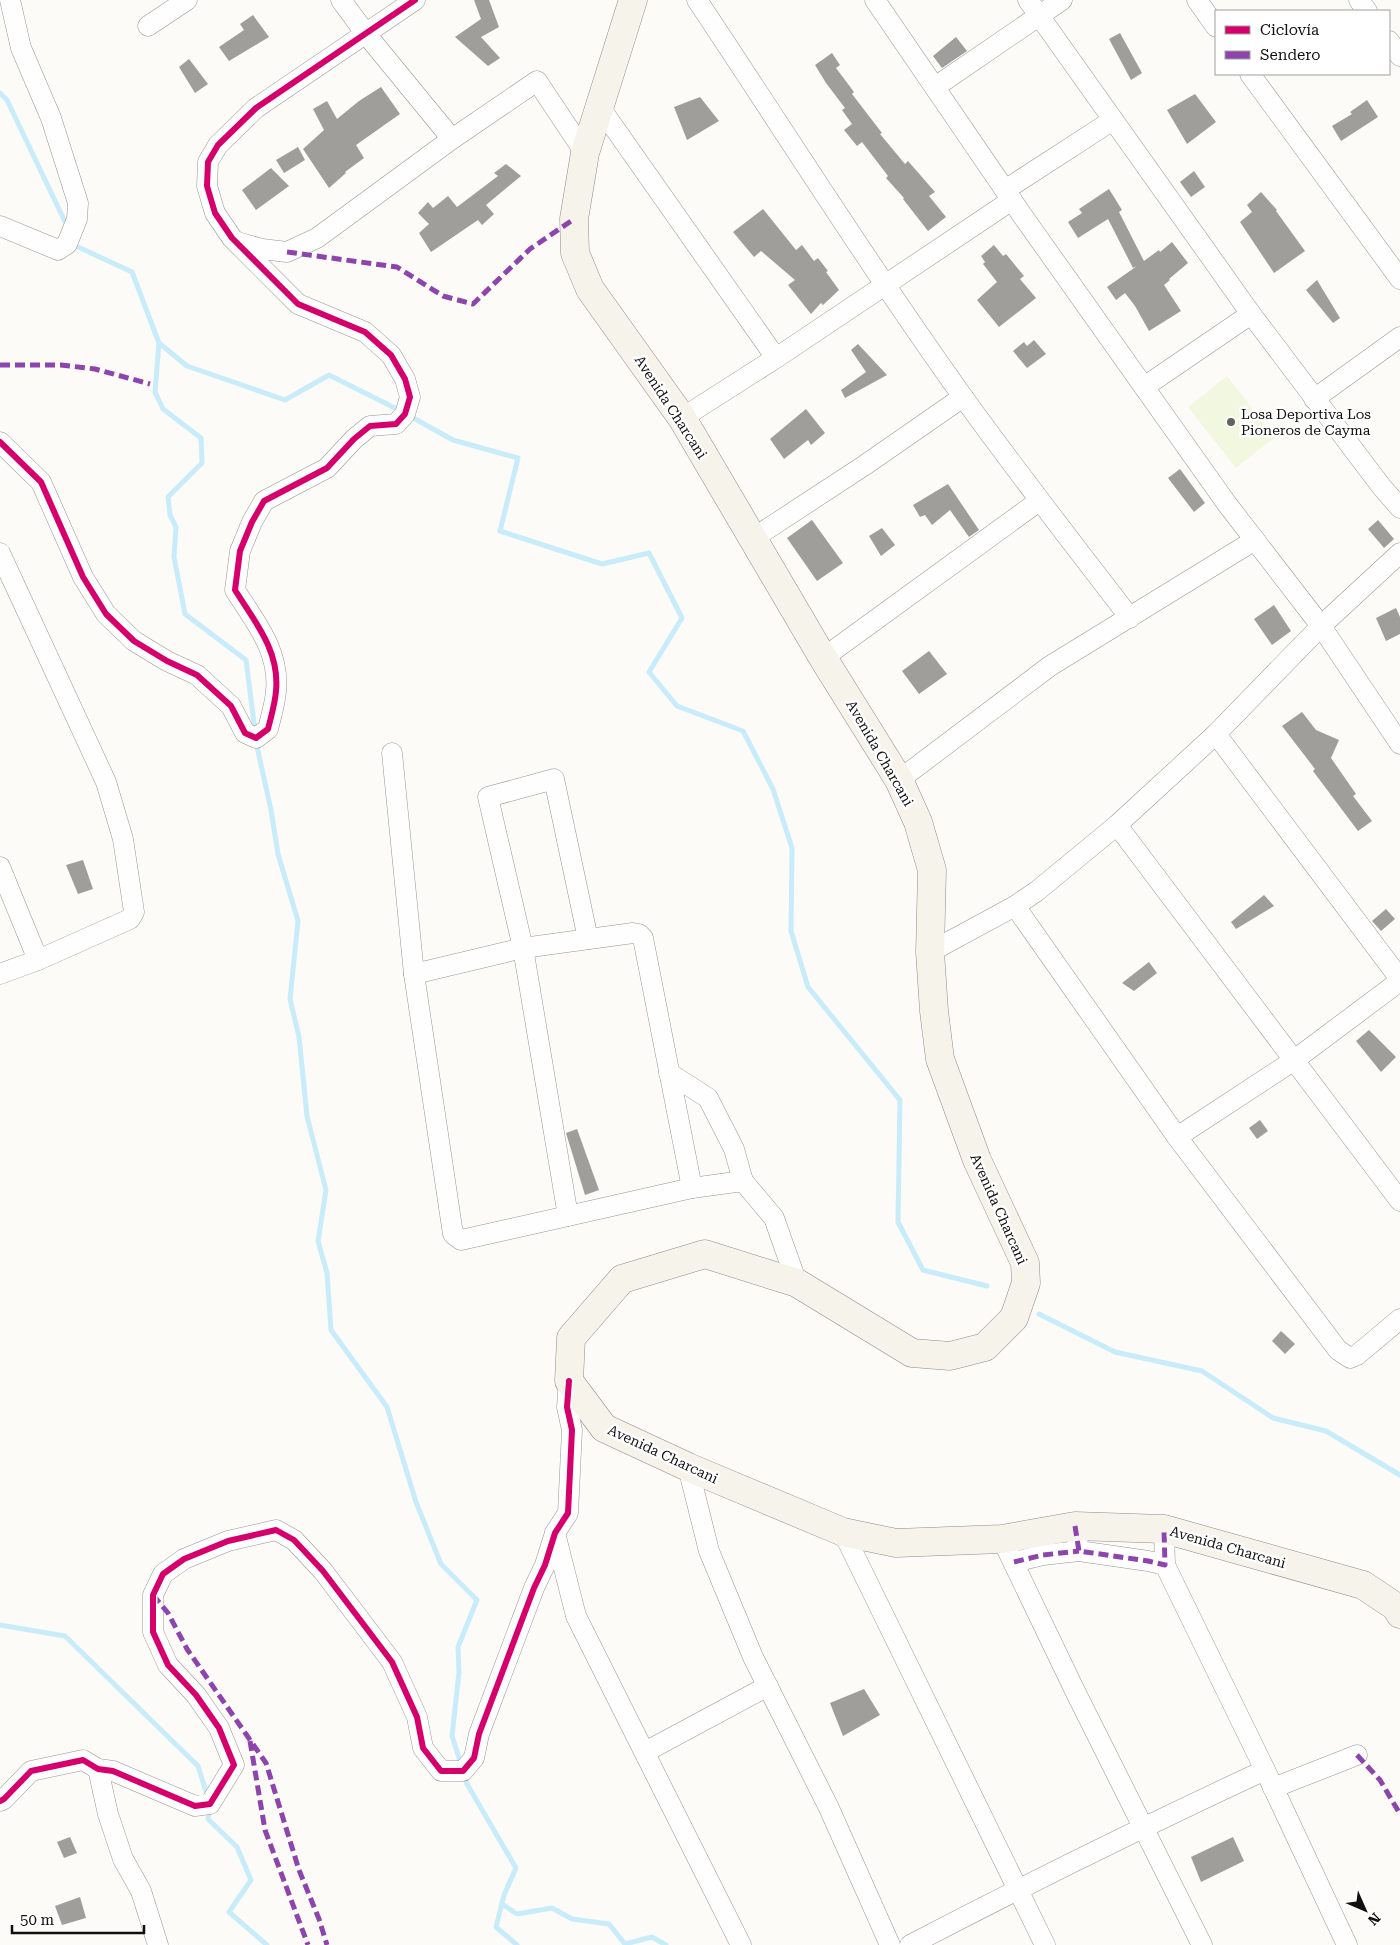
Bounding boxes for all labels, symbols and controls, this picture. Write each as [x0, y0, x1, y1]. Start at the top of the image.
legend [1215, 10, 1390, 75]
text: Ciclovía [1260, 21, 1319, 39]
text: Sendero [1260, 46, 1321, 64]
street label: Avenida Charcani [632, 352, 711, 462]
place label: Losa Deportiva Los Pioneros de Cayma [1241, 406, 1371, 438]
marker: Losa Deportiva Los Pioneros de Cayma [1225, 416, 1237, 428]
street label: Avenida Charcani [843, 697, 917, 809]
street label: Avenida Charcani [967, 1151, 1031, 1267]
street label: Avenida Charcani [605, 1421, 721, 1487]
street label: Avenida Charcani [1168, 1523, 1288, 1571]
north arrow [1340, 1885, 1390, 1935]
scale bar [12, 1902, 145, 1934]
text: N [1365, 1910, 1384, 1929]
text: 50 m [20, 1911, 55, 1929]

